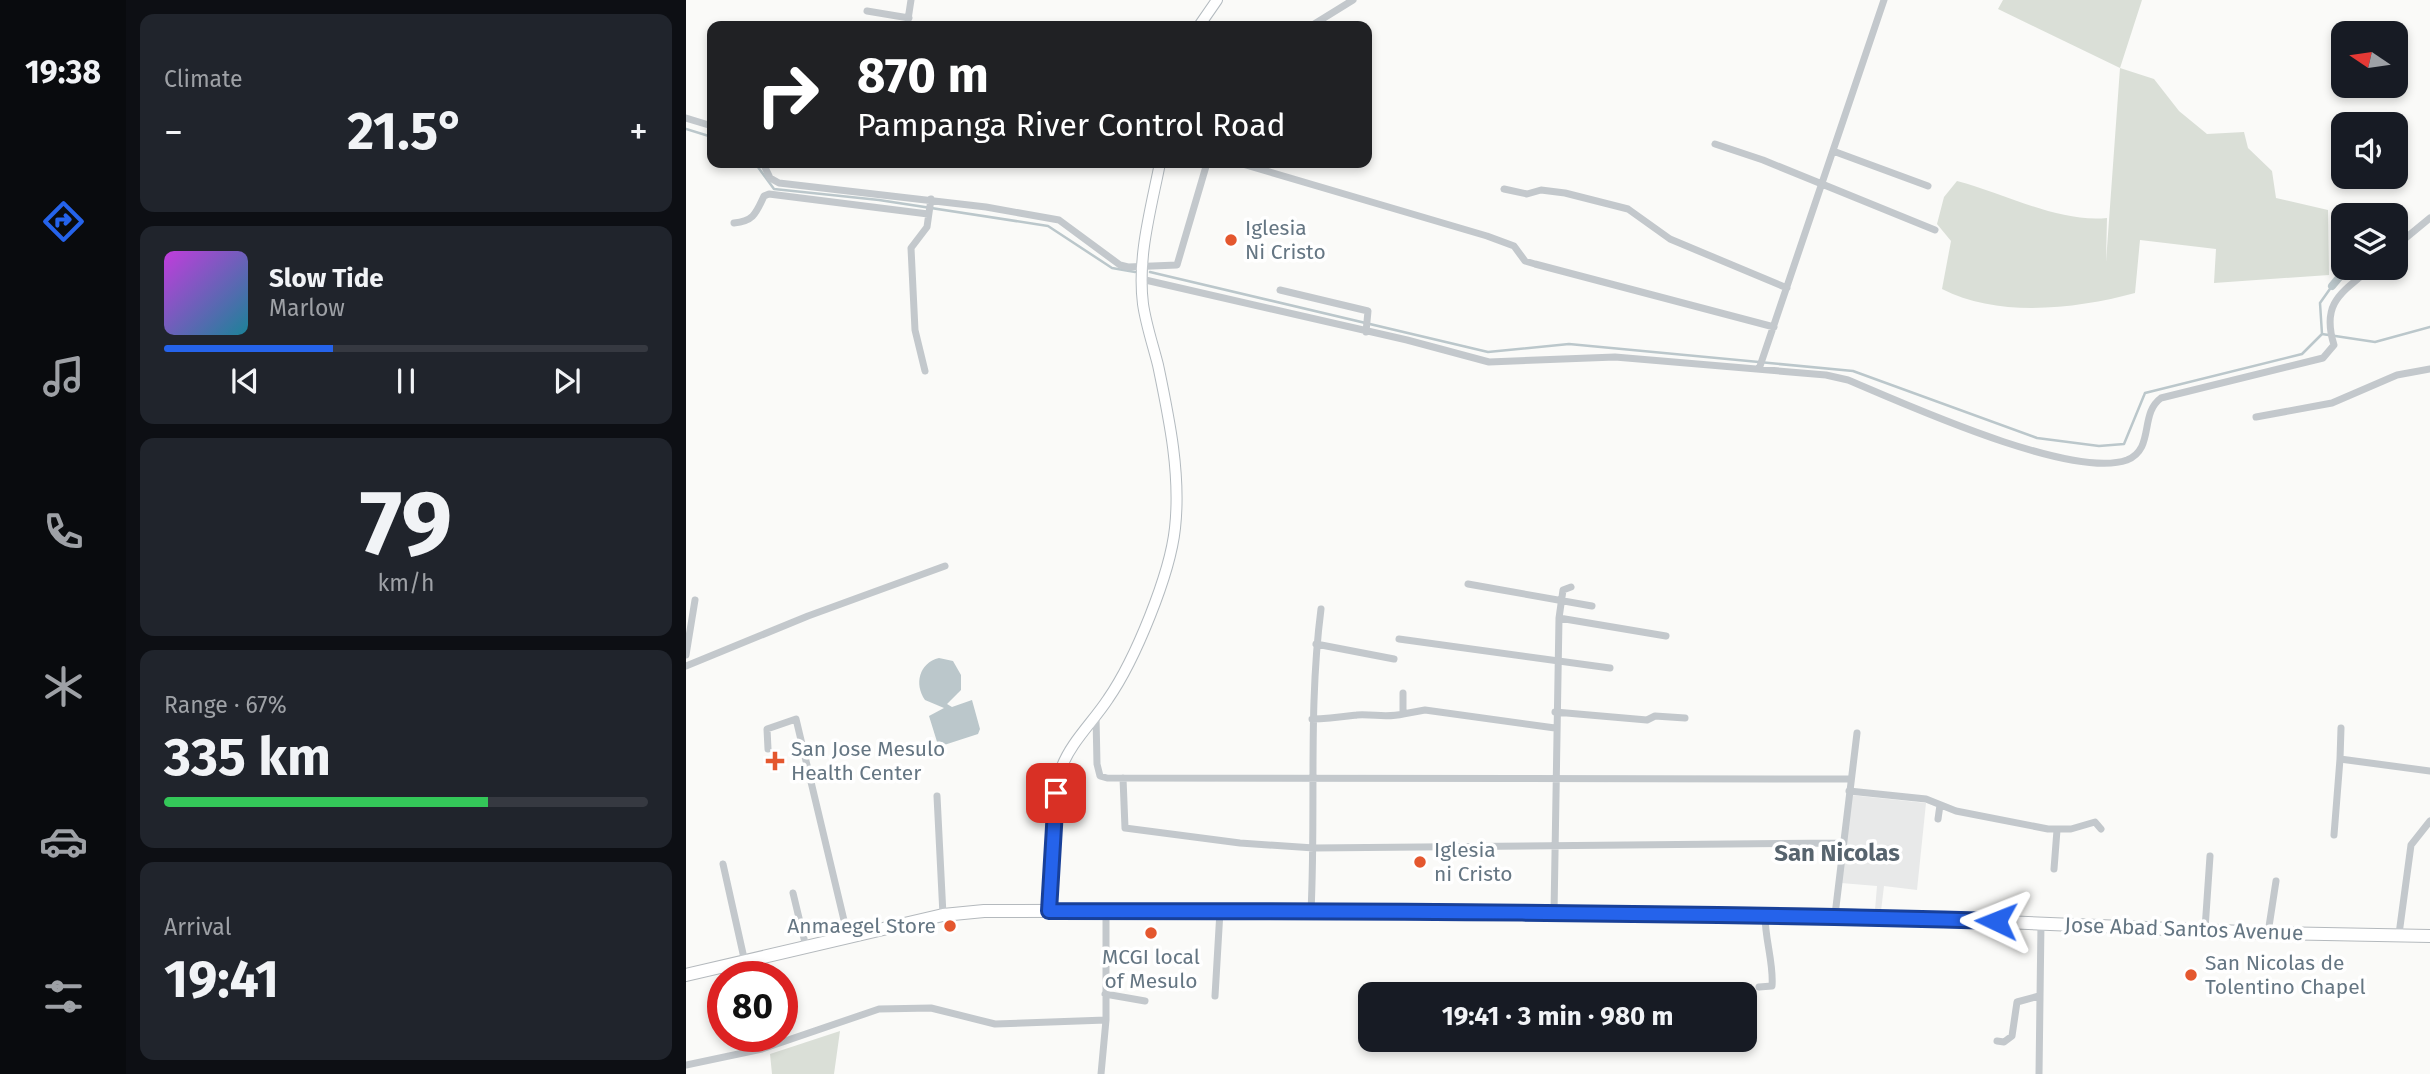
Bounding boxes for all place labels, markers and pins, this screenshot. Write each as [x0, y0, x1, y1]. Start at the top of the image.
place label: Iglesia Ni Cristo [1245, 215, 1326, 265]
marker: Iglesia Ni Cristo [1223, 232, 1239, 248]
place label: San Jose Mesulo Health Center [791, 736, 945, 786]
marker: San Jose Mesulo Health Center [765, 751, 785, 771]
pin [1026, 763, 1086, 823]
place label: Iglesia ni Cristo [1434, 837, 1513, 887]
marker: Iglesia ni Cristo [1412, 854, 1428, 870]
place label: Anmaegel Store [787, 913, 936, 939]
marker: Anmaegel Store [942, 918, 958, 934]
marker: MCGI local of Mesulo [1143, 925, 1159, 941]
place label: MCGI local of Mesulo [1102, 944, 1200, 994]
place label: San Nicolas de Tolentino Chapel [2205, 950, 2366, 1000]
marker: San Nicolas de Tolentino Chapel [2183, 967, 2199, 983]

